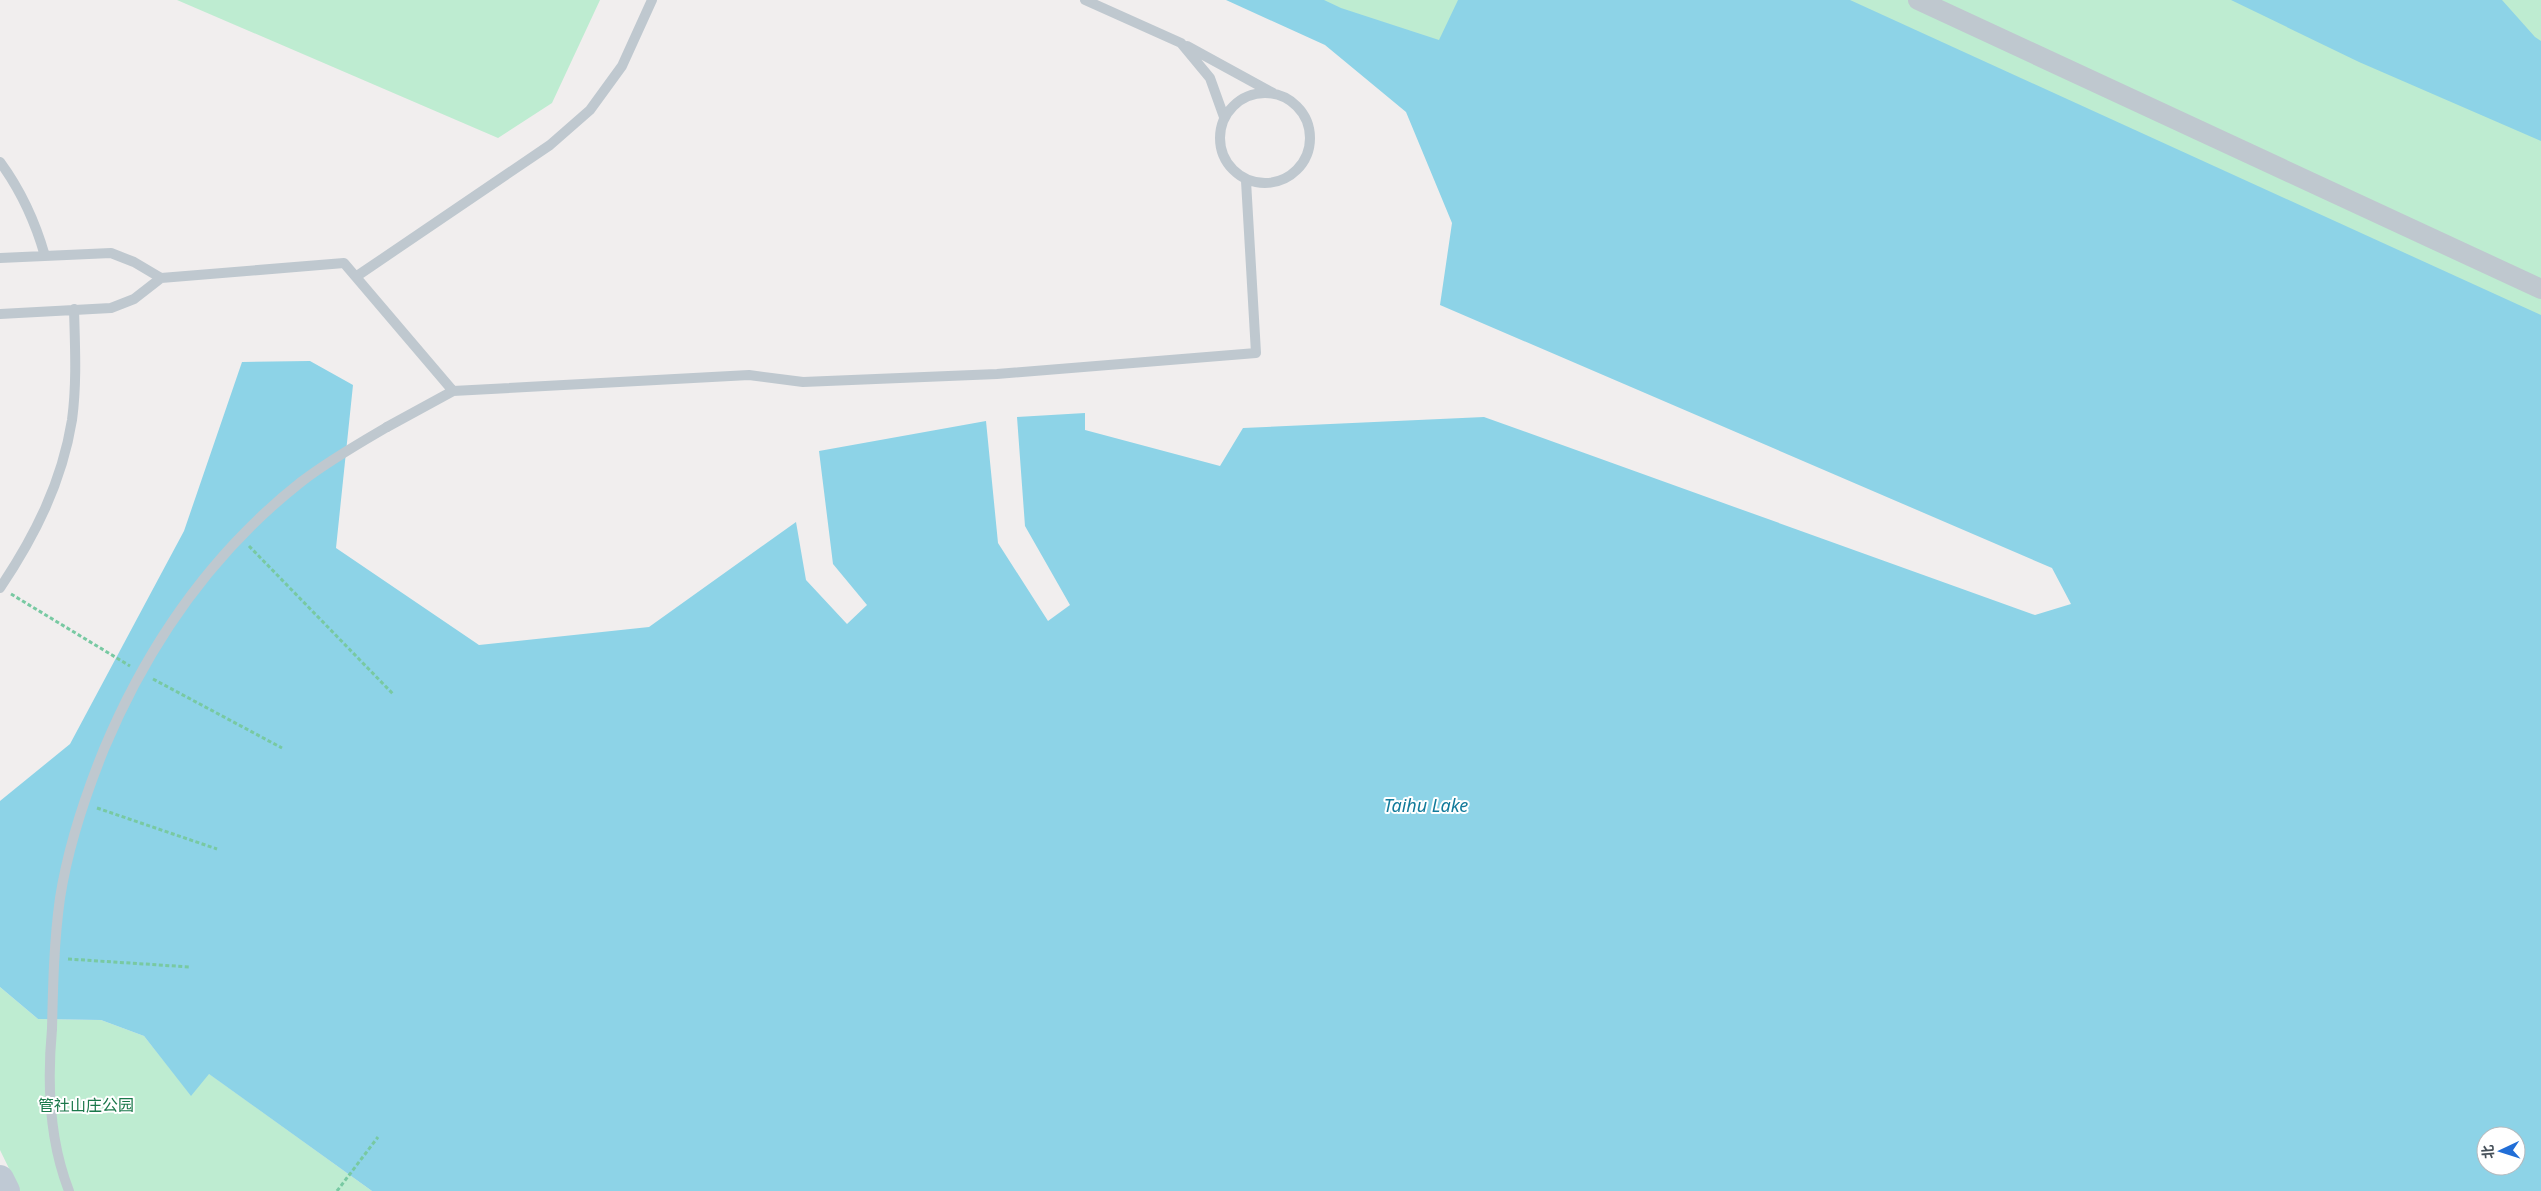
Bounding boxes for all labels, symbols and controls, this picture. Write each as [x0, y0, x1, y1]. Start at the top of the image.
water label: Taihu Lake [1384, 793, 1468, 817]
park label: 管社山庄公园 [38, 1094, 134, 1116]
north arrow [2476, 1126, 2526, 1176]
text: 北 [2478, 1144, 2497, 1160]

